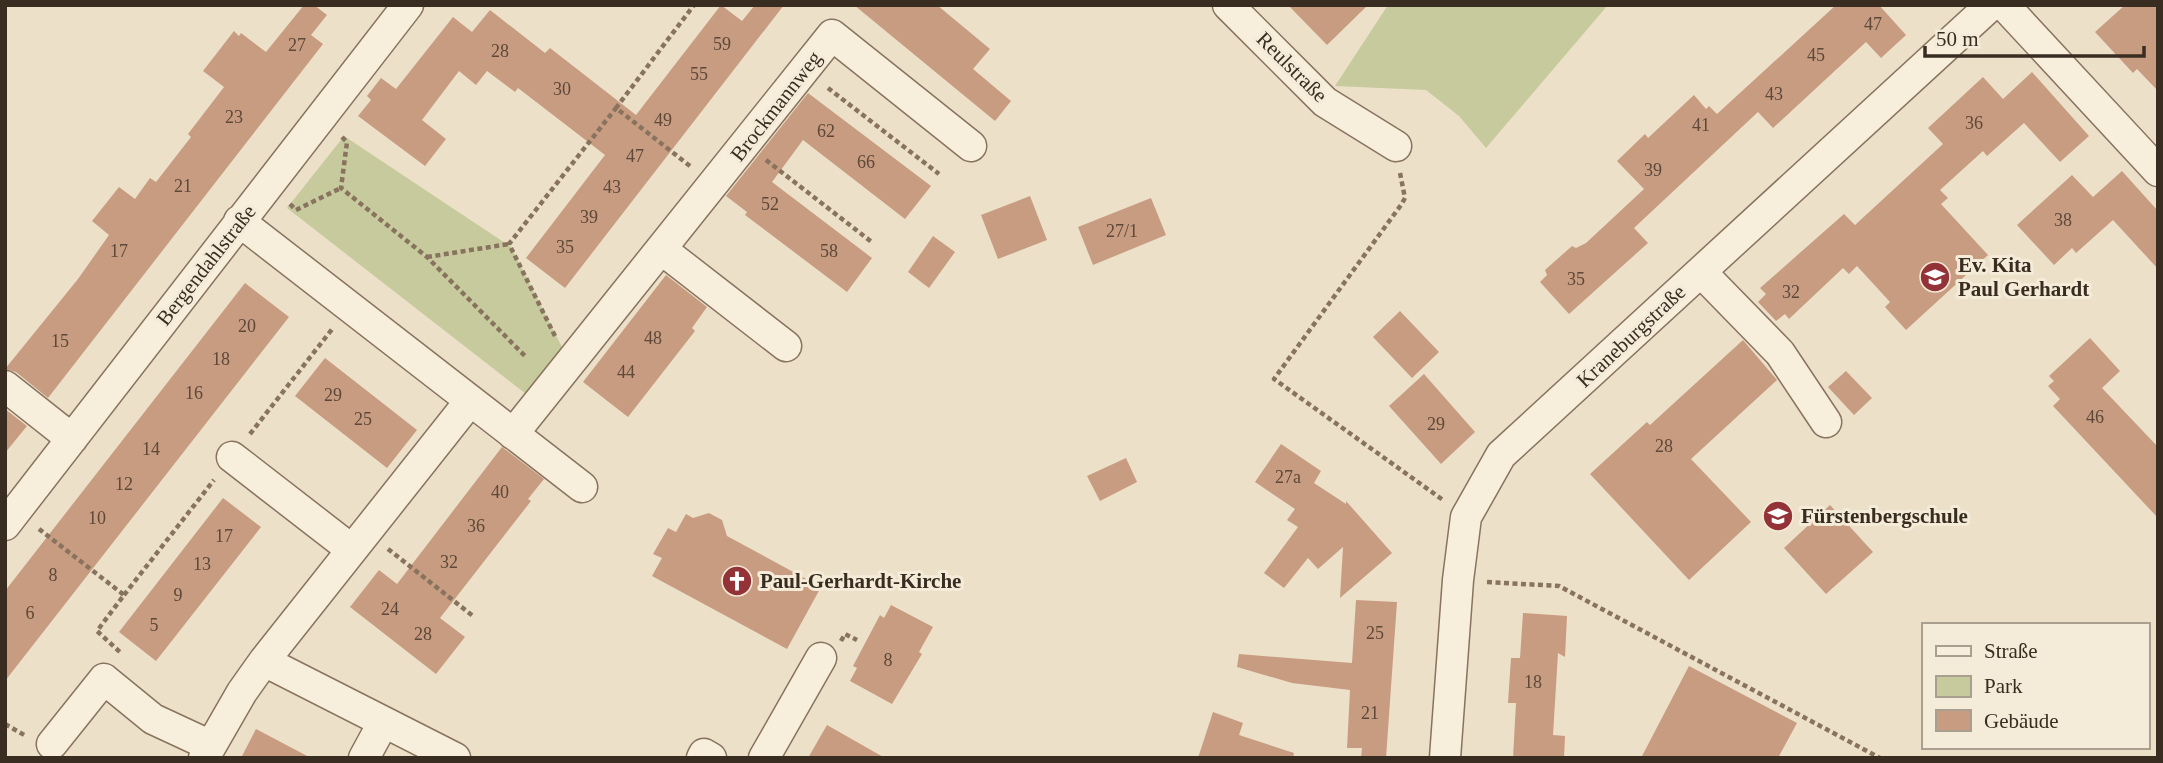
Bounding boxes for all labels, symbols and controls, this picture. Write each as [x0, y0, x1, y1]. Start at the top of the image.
house number: 47 [1864, 14, 1882, 34]
scale bar [1925, 14, 2144, 58]
street label: Reulstraße [1252, 27, 1332, 107]
text: 50 m [1936, 27, 1979, 51]
house number: 59 [713, 34, 731, 54]
house number: 27 [288, 35, 306, 55]
house number: 28 [491, 41, 509, 61]
house number: 45 [1807, 45, 1825, 65]
street label: Brockmannweg [726, 46, 827, 166]
house number: 55 [690, 64, 708, 84]
house number: 30 [553, 79, 571, 99]
house number: 43 [1765, 84, 1783, 104]
house number: 23 [225, 107, 243, 127]
house number: 49 [654, 110, 672, 130]
house number: 36 [1965, 113, 1983, 133]
house number: 41 [1692, 115, 1710, 135]
house number: 62 [817, 121, 835, 141]
house number: 47 [626, 146, 644, 166]
house number: 66 [857, 152, 875, 172]
house number: 39 [1644, 160, 1662, 180]
house number: 21 [174, 176, 192, 196]
house number: 43 [603, 177, 621, 197]
house number: 52 [761, 194, 779, 214]
street label: Bergendahlstraße [151, 200, 261, 330]
house number: 39 [580, 207, 598, 227]
house number: 38 [2054, 210, 2072, 230]
house number: 27/1 [1106, 221, 1138, 241]
house number: 35 [556, 237, 574, 257]
house number: 17 [110, 241, 128, 261]
house number: 58 [820, 241, 838, 261]
place label: Ev. Kita Paul Gerhardt [1958, 253, 2089, 301]
school or university icon: Ev. Kita Paul Gerhardt [1918, 260, 1952, 294]
house number: 35 [1567, 269, 1585, 289]
street label: Kraneburgstraße [1572, 280, 1690, 392]
house number: 32 [1782, 282, 1800, 302]
house number: 20 [238, 316, 256, 336]
house number: 48 [644, 328, 662, 348]
house number: 15 [51, 331, 69, 351]
house number: 18 [212, 349, 230, 369]
house number: 44 [617, 362, 635, 382]
house number: 16 [185, 383, 203, 403]
house number: 29 [324, 385, 342, 405]
house number: 46 [2086, 407, 2104, 427]
house number: 25 [354, 409, 372, 429]
house number: 29 [1427, 414, 1445, 434]
house number: 28 [1655, 436, 1673, 456]
house number: 14 [142, 439, 160, 459]
house number: 27a [1275, 467, 1301, 487]
house number: 12 [115, 474, 133, 494]
house number: 40 [491, 482, 509, 502]
school or university icon: Fürstenbergschule [1761, 499, 1795, 533]
place label: Fürstenbergschule [1801, 504, 1968, 528]
house number: 10 [88, 508, 106, 528]
house number: 36 [467, 516, 485, 536]
house number: 17 [215, 526, 233, 546]
house number: 32 [440, 552, 458, 572]
house number: 13 [193, 554, 211, 574]
church icon: Paul-Gerhardt-Kirche [720, 564, 754, 598]
house number: 8 [49, 565, 58, 585]
place label: Paul-Gerhardt-Kirche [760, 569, 961, 593]
house number: 9 [174, 585, 183, 605]
house number: 24 [381, 599, 399, 619]
house number: 6 [26, 603, 35, 623]
house number: 5 [150, 615, 159, 635]
house number: 25 [1366, 623, 1384, 643]
legend [1922, 623, 2149, 749]
house number: 28 [414, 624, 432, 644]
text: Straße [1984, 639, 2038, 663]
house number: 8 [884, 650, 893, 670]
house number: 18 [1524, 672, 1542, 692]
text: Park [1984, 674, 2023, 698]
house number: 21 [1361, 703, 1379, 723]
text: Gebäude [1984, 709, 2059, 733]

